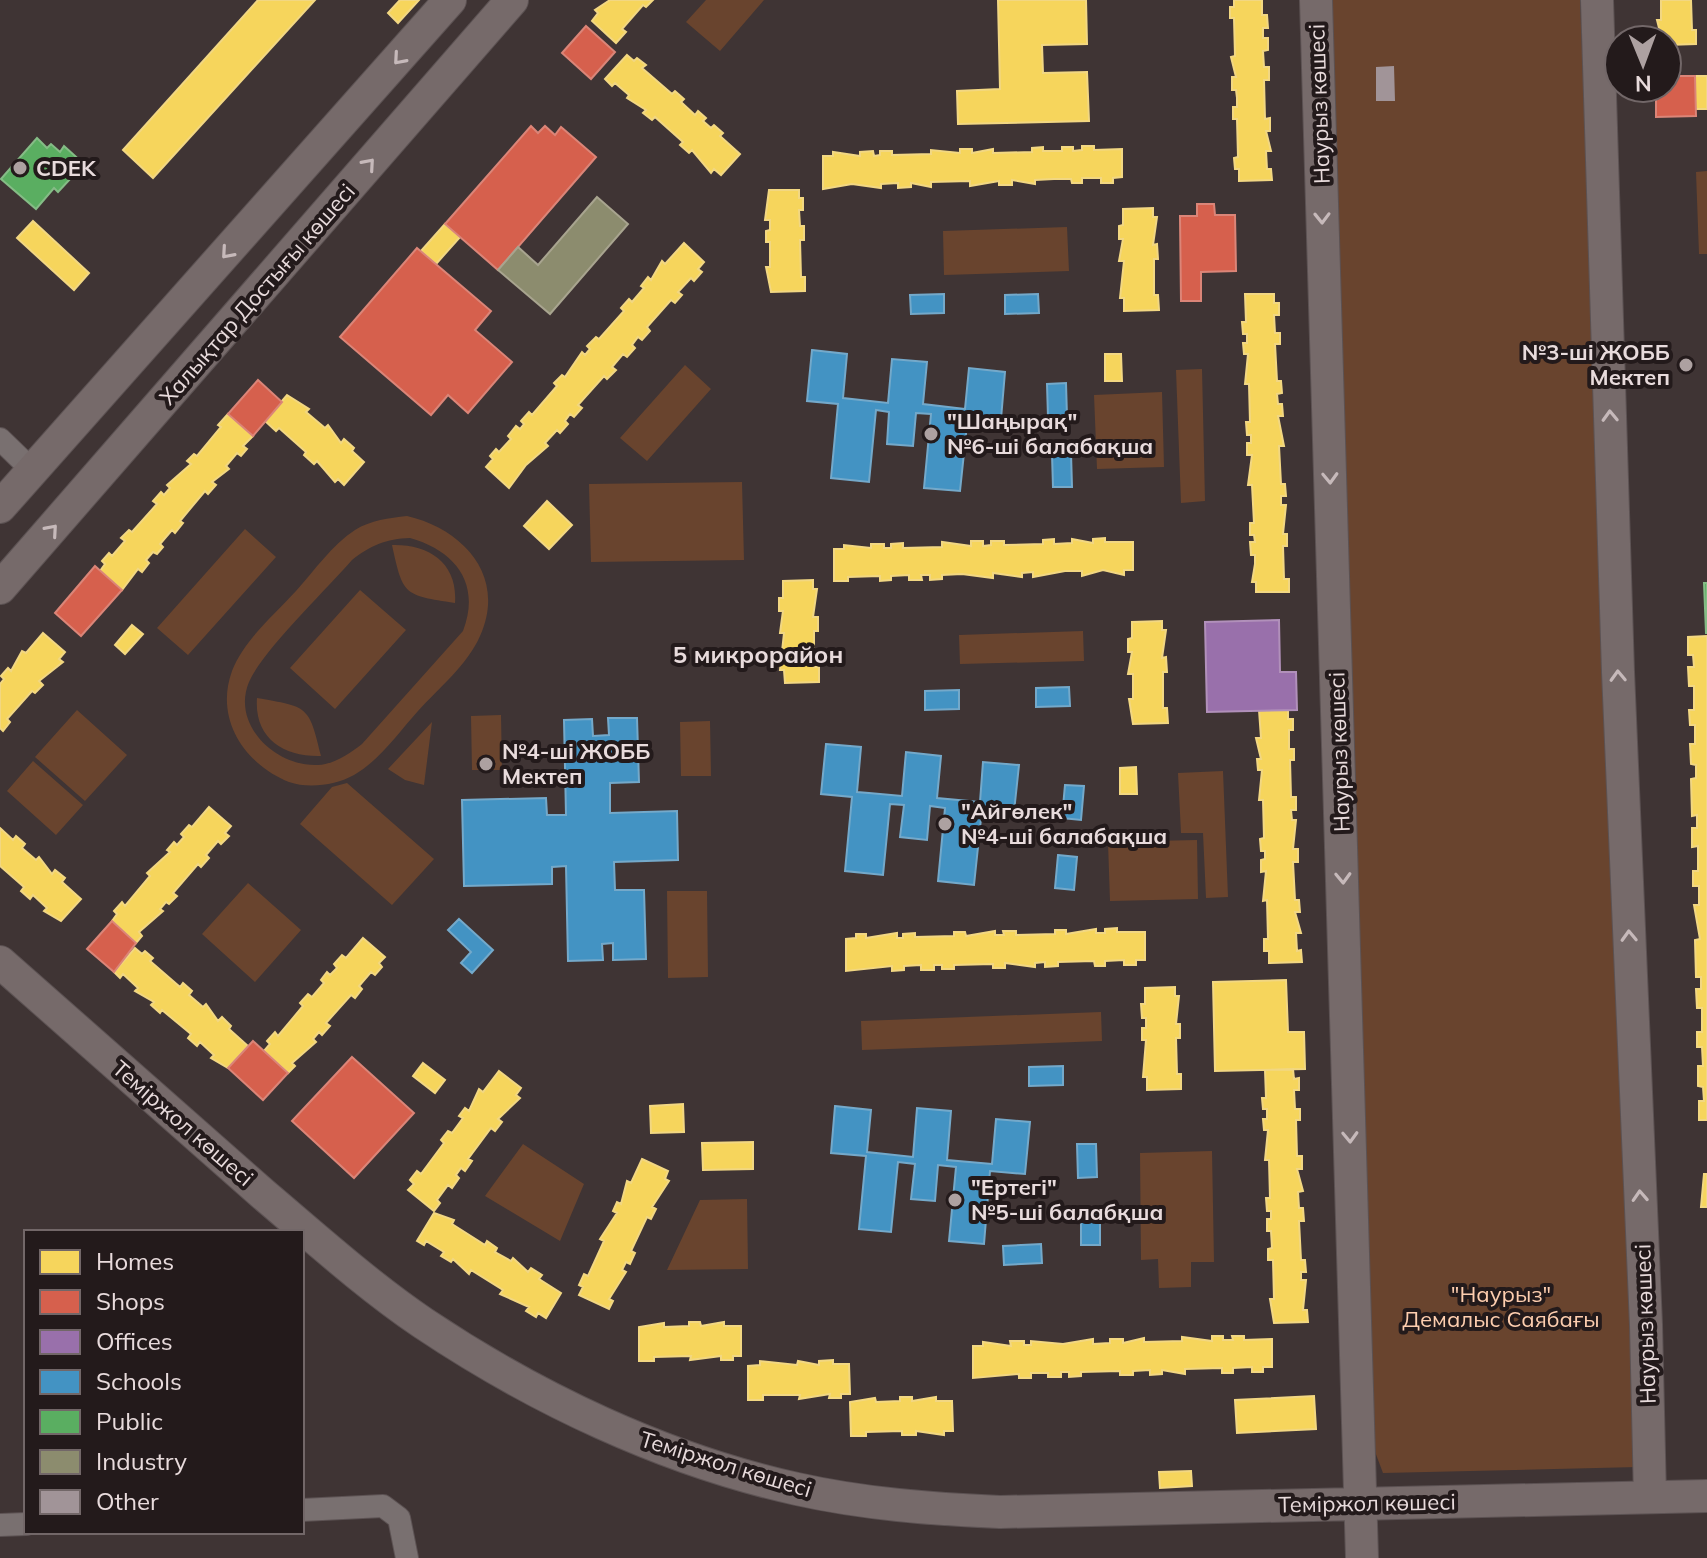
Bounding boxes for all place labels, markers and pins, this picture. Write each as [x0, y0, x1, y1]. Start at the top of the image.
place label: CDEK [36, 154, 97, 182]
marker: CDEK [11, 159, 29, 177]
place label: №3-ші ЖОББ Мектеп [1522, 338, 1670, 391]
marker: №3-ші ЖОББ Мектеп [1677, 356, 1695, 374]
place label: "Шаңырақ" №6-ші балабақша [947, 407, 1153, 460]
marker: "Шаңырақ" №6-ші балабақша [922, 425, 940, 443]
place label: №4-ші ЖОББ Мектеп [502, 737, 650, 790]
marker: №4-ші ЖОББ Мектеп [477, 755, 495, 773]
place label: "Айгөлек" №4-ші балабақша [961, 797, 1167, 850]
marker: "Айгөлек" №4-ші балабақша [936, 815, 954, 833]
place label: "Ертегі" №5-ші балабқша [971, 1173, 1163, 1226]
marker: "Ертегі" №5-ші балабқша [946, 1191, 964, 1209]

